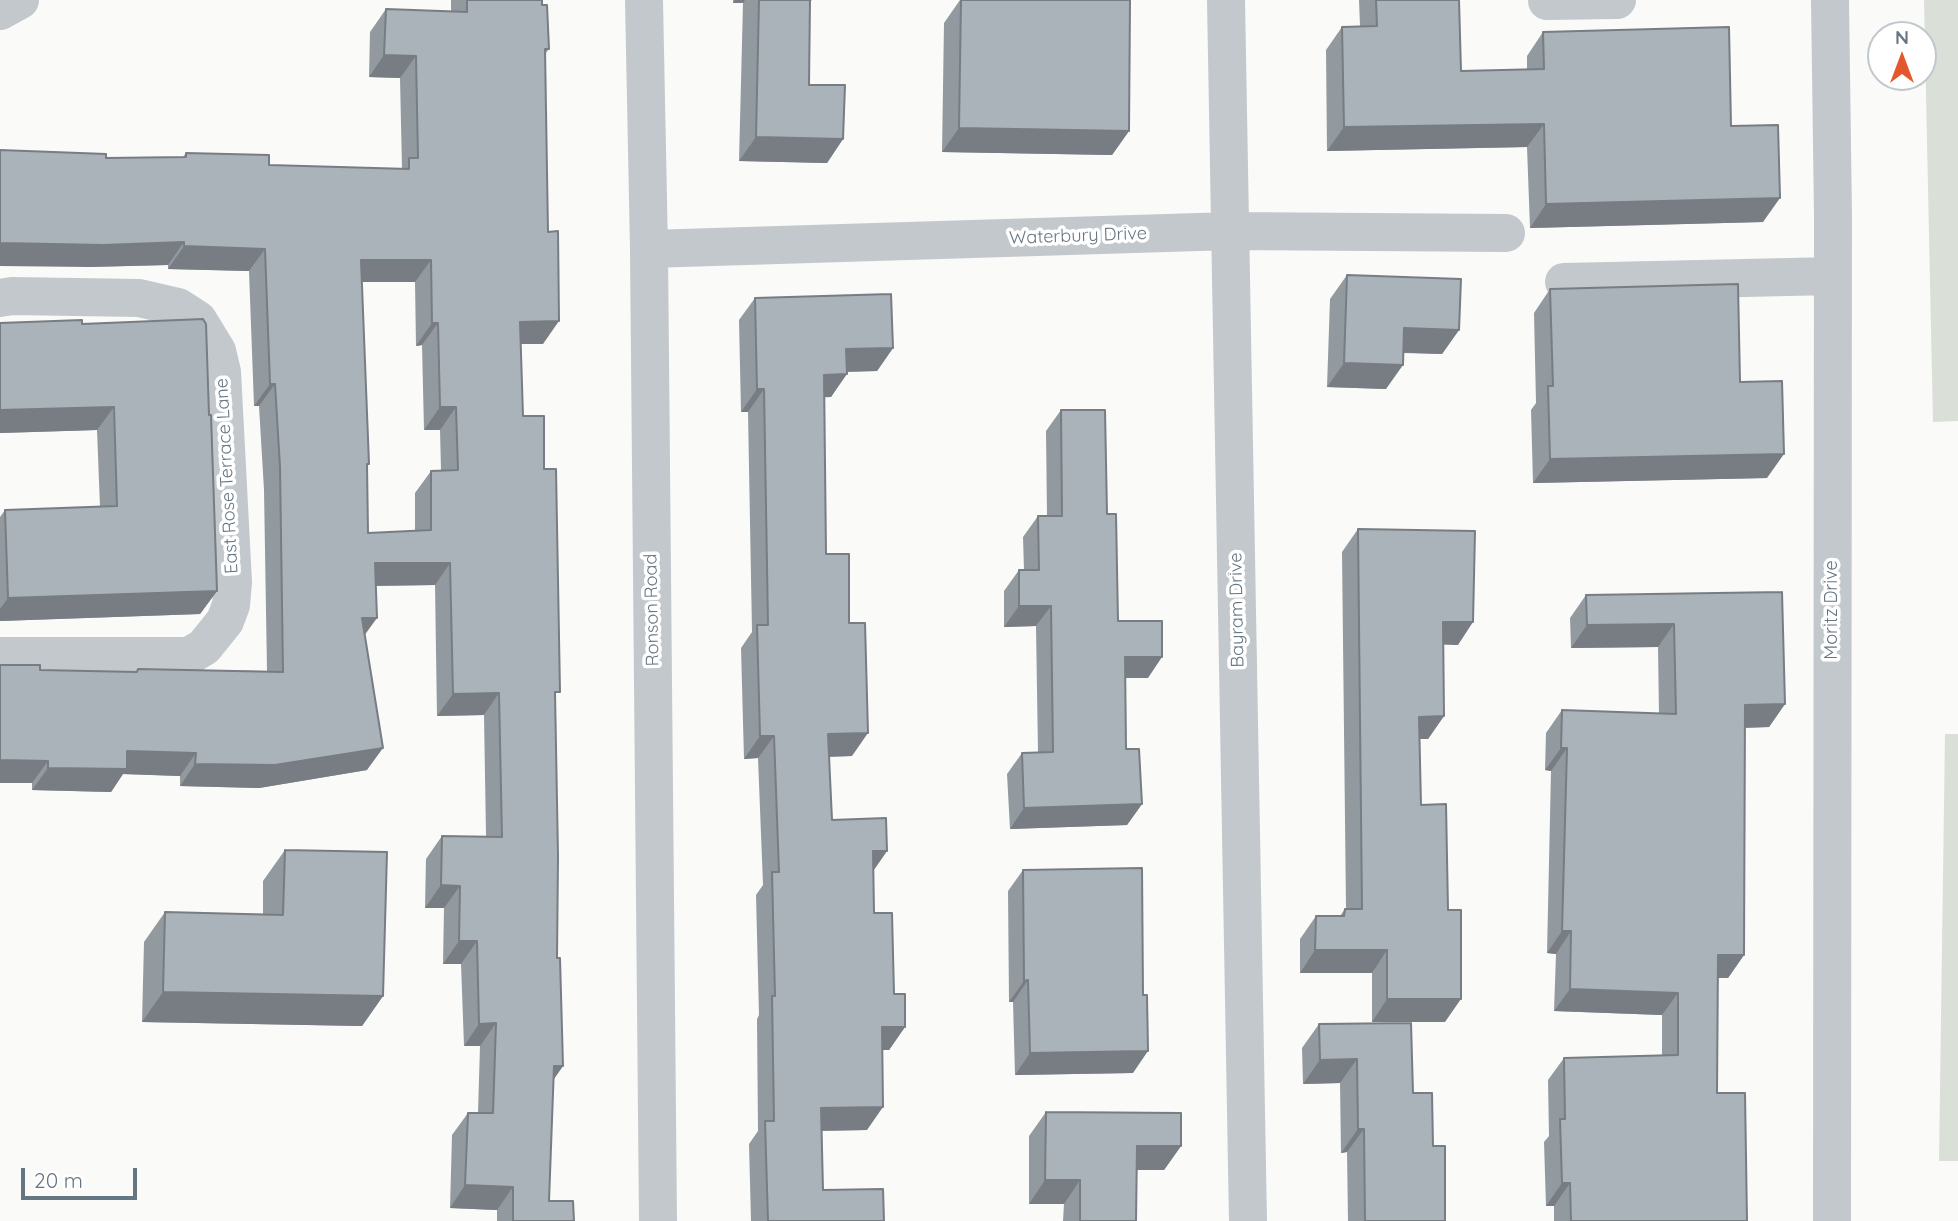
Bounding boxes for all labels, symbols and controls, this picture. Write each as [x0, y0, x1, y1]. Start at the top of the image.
north arrow [1867, 21, 1937, 91]
text: N [1895, 25, 1909, 49]
street label: Waterbury Drive [1009, 223, 1147, 249]
street label: East Rose Terrace Lane [211, 378, 243, 574]
street label: Bayram Drive [1225, 552, 1249, 668]
street label: Ronson Road [640, 554, 664, 666]
street label: Moritz Drive [1821, 560, 1843, 660]
scale bar [24, 1154, 140, 1198]
text: 20 m [34, 1167, 83, 1193]

